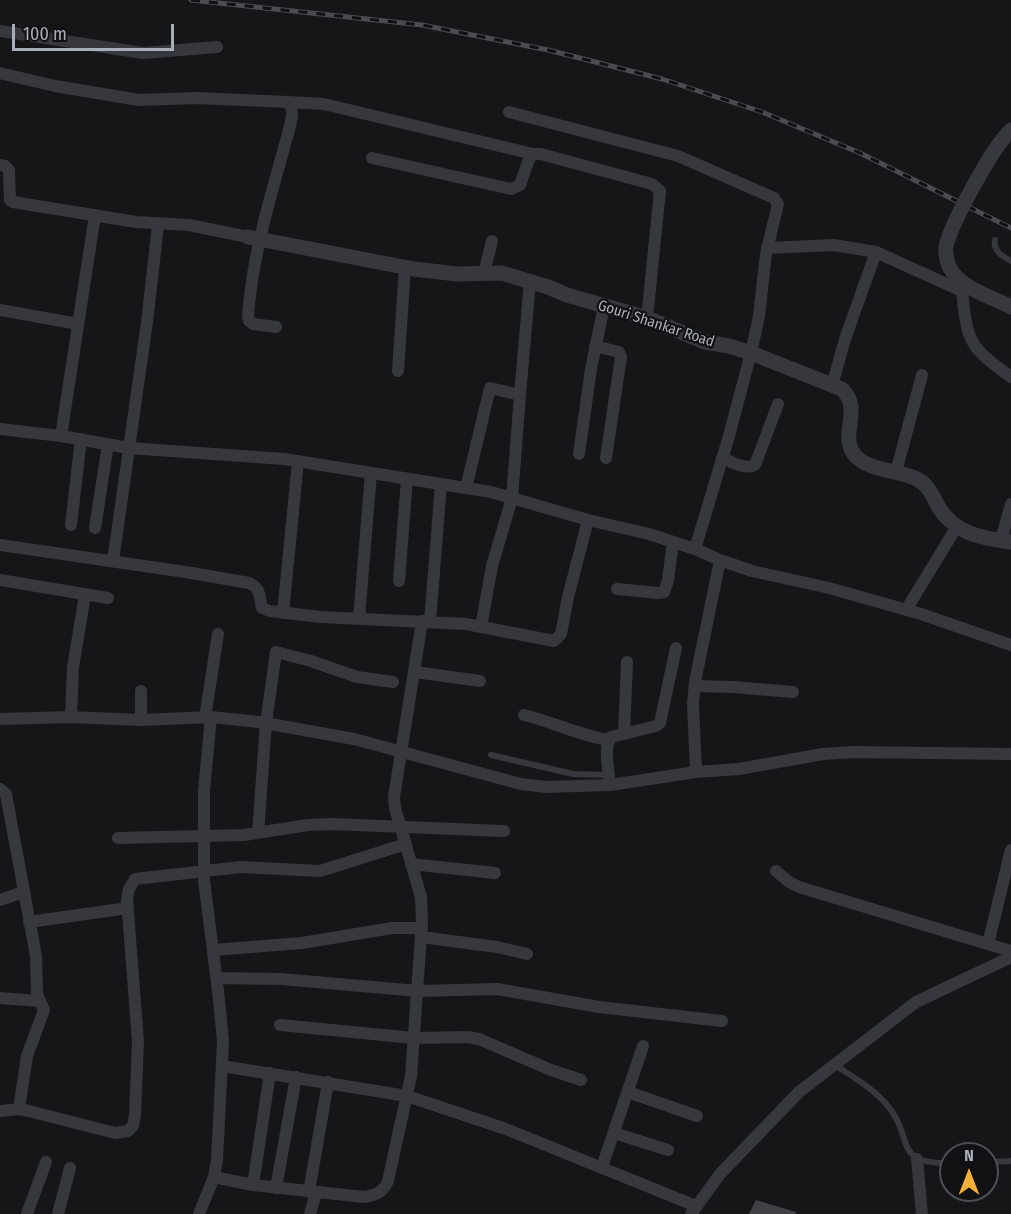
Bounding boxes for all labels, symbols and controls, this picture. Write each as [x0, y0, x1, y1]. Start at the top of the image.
scale bar [15, 12, 177, 50]
text: 100 m [23, 23, 67, 45]
street label: Gouri Shankar Road [595, 297, 717, 351]
north arrow [939, 1142, 999, 1202]
text: N [964, 1146, 974, 1165]

